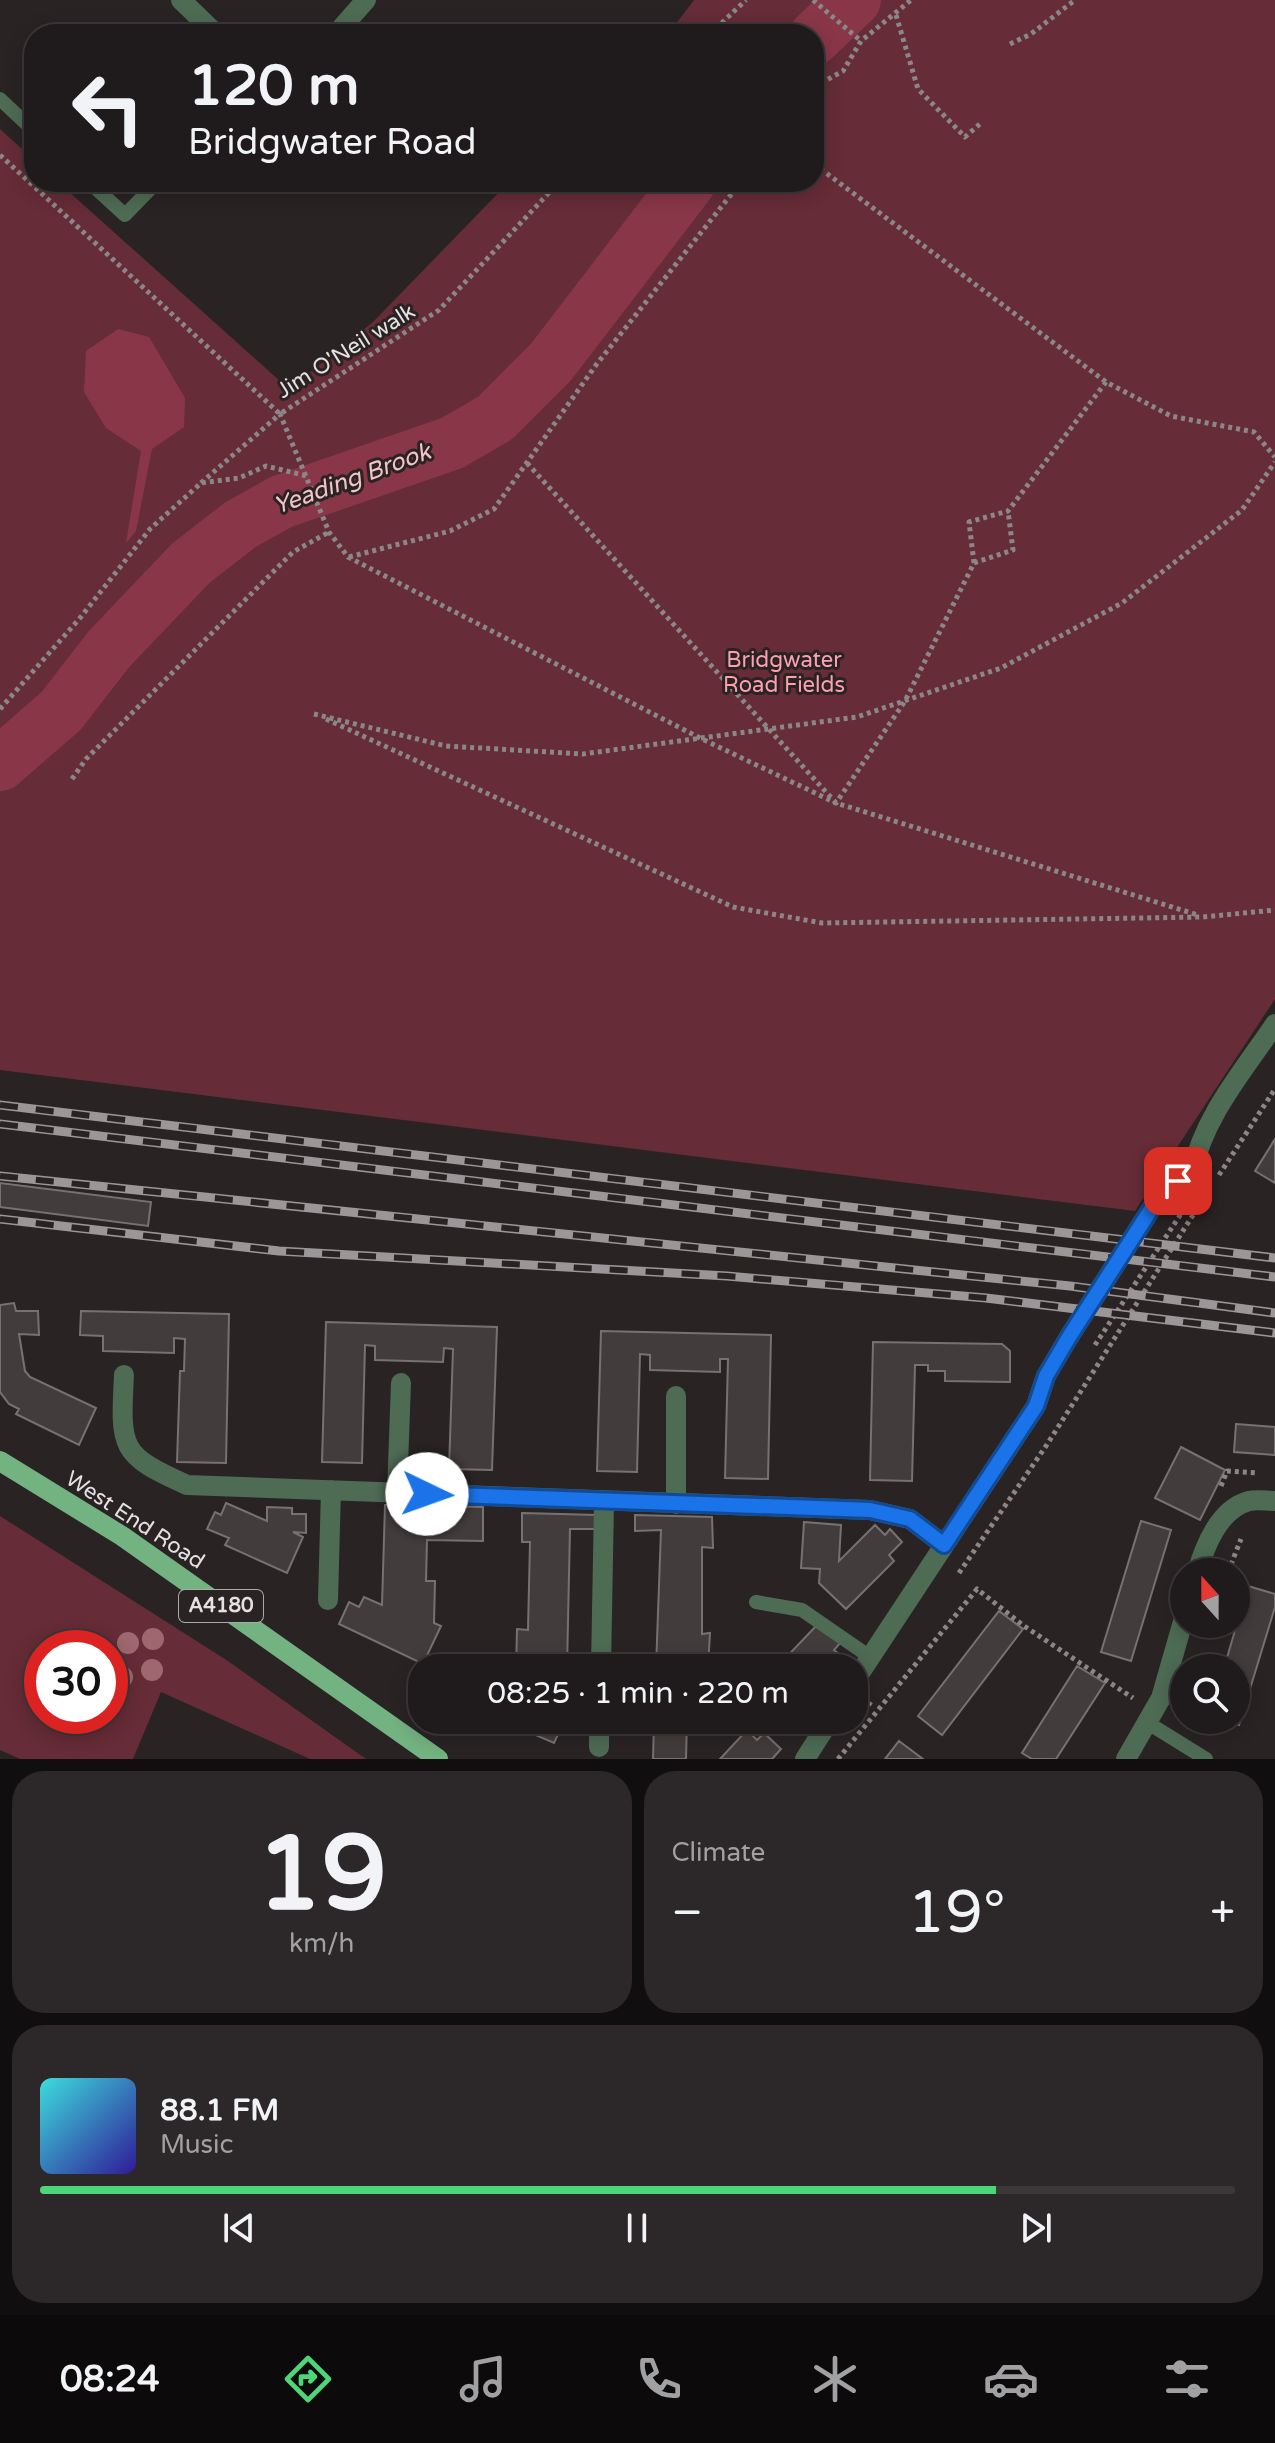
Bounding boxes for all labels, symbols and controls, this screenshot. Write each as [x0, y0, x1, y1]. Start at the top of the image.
text: 120 m [188, 53, 359, 120]
icon: left [56, 56, 160, 160]
text: Bridgwater Road [188, 121, 476, 164]
street label: Jim O'Neil walk [272, 298, 420, 404]
water label: Yeading Brook [269, 436, 436, 521]
park label: Bridgwater Road Fields [723, 647, 845, 698]
pin [1144, 1147, 1212, 1215]
icon: arrive [1156, 1159, 1200, 1203]
position arrow [385, 1452, 469, 1536]
street label: West End Road [61, 1465, 209, 1575]
north arrow [1170, 1558, 1250, 1638]
map controls [1170, 1558, 1250, 1734]
road number: A4180 [179, 1590, 263, 1622]
speed limit sign: 30 [24, 1630, 128, 1734]
button: search [1170, 1654, 1250, 1734]
text: 08:25 · 1 min · 220 m [487, 1675, 789, 1712]
text: 19 [256, 1813, 387, 1938]
text: Climate [672, 1837, 765, 1868]
text: 19° [908, 1877, 1006, 1949]
text: − [672, 1887, 703, 1940]
text: + [1210, 1887, 1235, 1940]
text: km/h [289, 1928, 354, 1959]
text: 88.1 FM [160, 2092, 279, 2129]
text: Music [160, 2129, 233, 2160]
icon: previous [217, 2206, 261, 2250]
icon: pause [615, 2206, 659, 2250]
icon: next [1014, 2206, 1058, 2250]
icon: directions [280, 2351, 336, 2407]
icon: music [455, 2351, 511, 2407]
icon: phone [631, 2351, 687, 2407]
icon: climate [807, 2351, 863, 2407]
icon: car [983, 2351, 1039, 2407]
icon: filters [1159, 2351, 1215, 2407]
text: 08:24 [60, 2358, 160, 2401]

